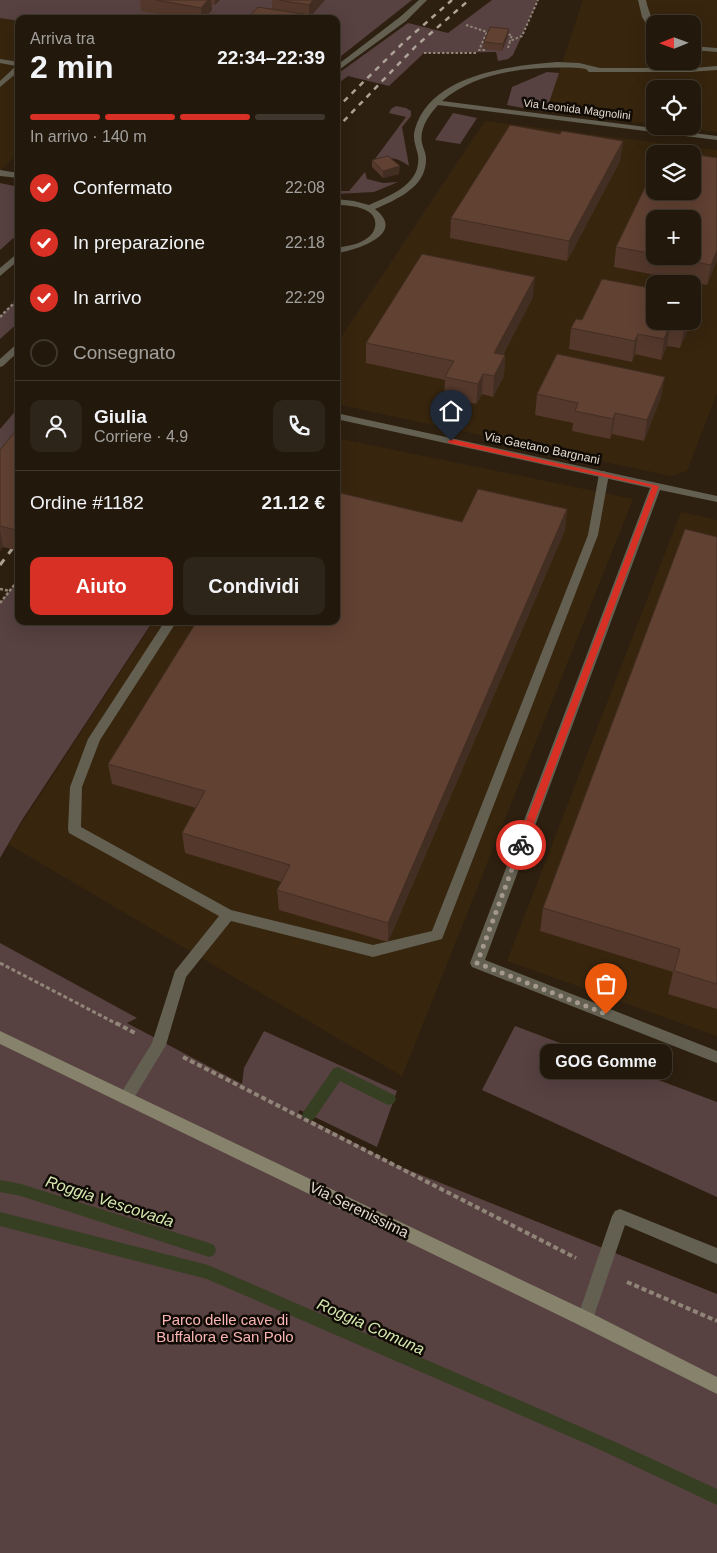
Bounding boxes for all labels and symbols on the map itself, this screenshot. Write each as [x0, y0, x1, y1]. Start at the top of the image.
north arrow [646, 15, 701, 70]
street label: Via Leonida Magnolini [523, 96, 631, 122]
pin [430, 390, 472, 441]
street label: Via Gaetano Bargnani [483, 429, 601, 467]
courier [496, 820, 546, 870]
pin [585, 963, 627, 1014]
callout: GOG Gomme [540, 1044, 672, 1079]
water label: Roggia Vescovada [44, 1173, 176, 1230]
street label: Via Serenissima [307, 1178, 412, 1241]
water label: Roggia Comuna [315, 1295, 427, 1358]
park label: Parco delle cave di Buffalora e San Polo [156, 1311, 294, 1345]

